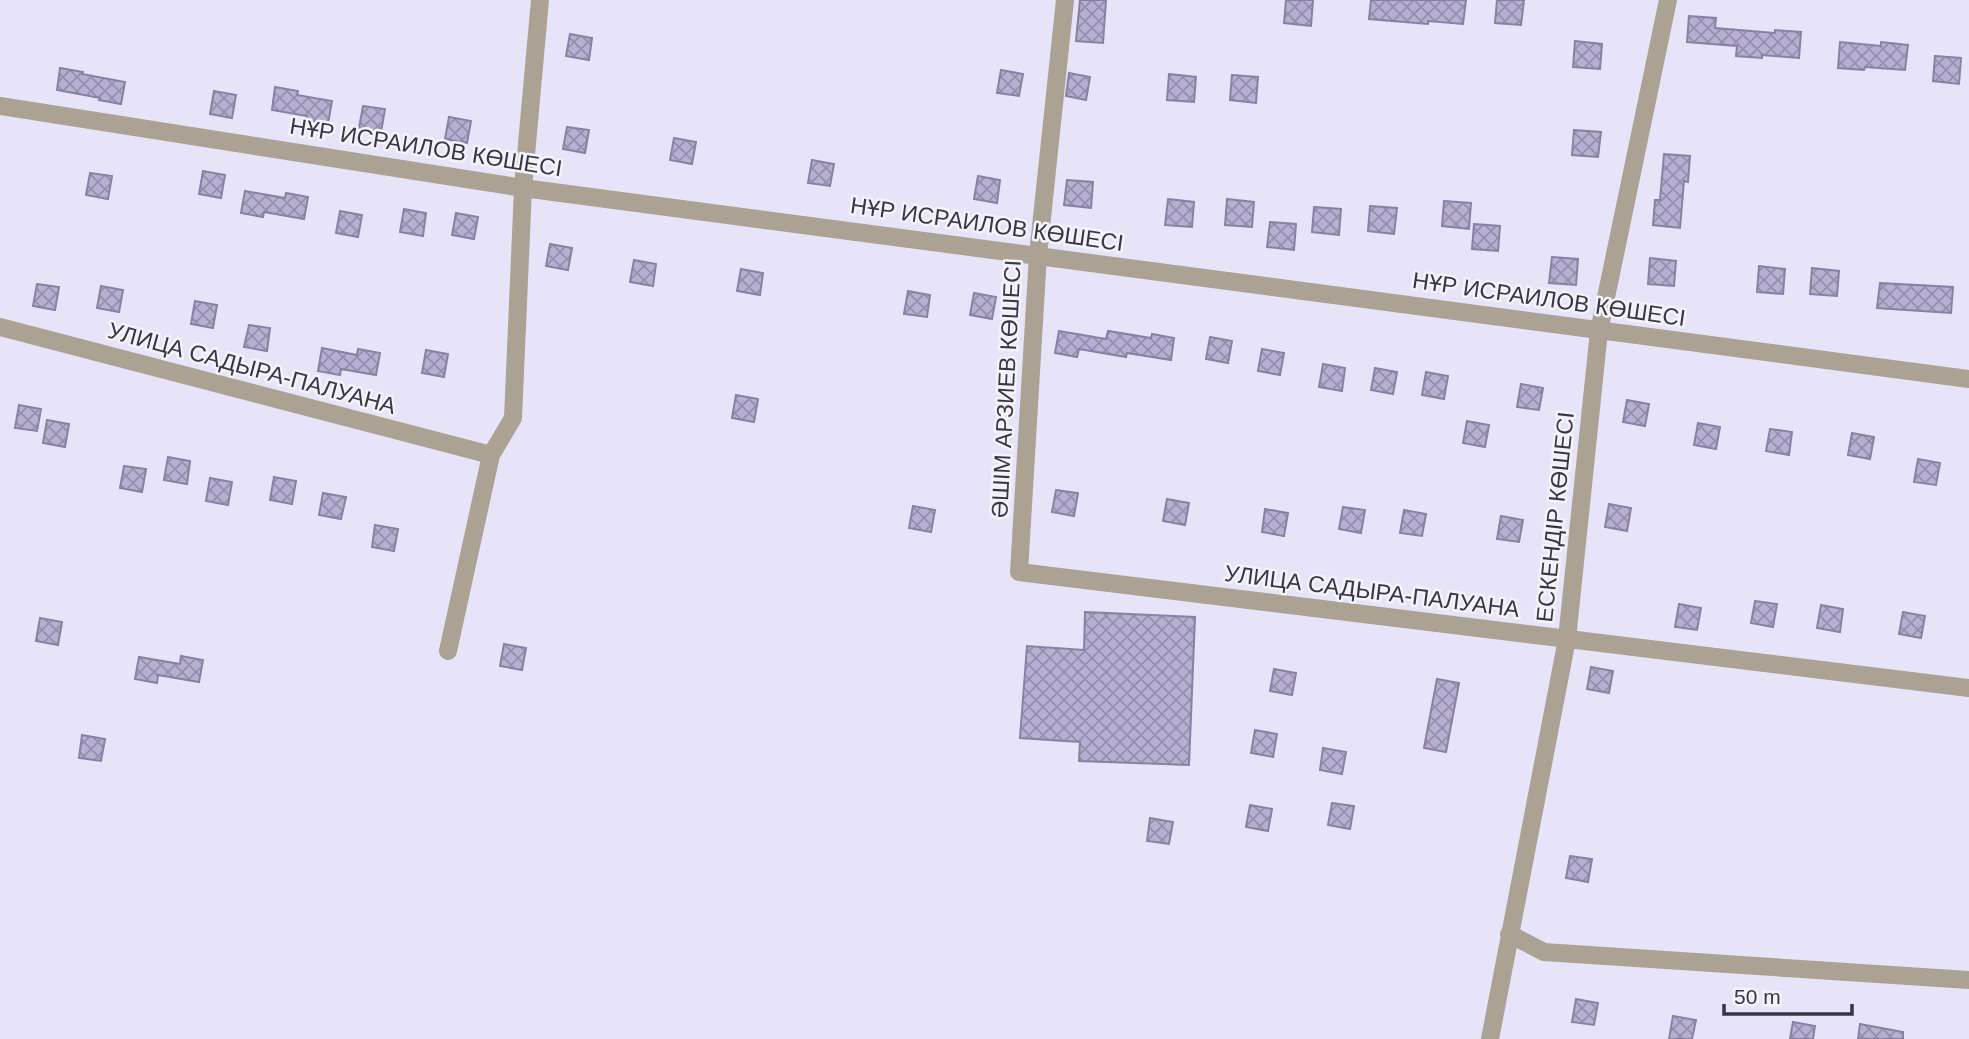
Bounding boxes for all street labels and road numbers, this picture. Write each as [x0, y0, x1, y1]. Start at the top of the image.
street label: НҰР ИСРАИЛОВ КӨШЕСІ [288, 113, 564, 181]
street label: НҰР ИСРАИЛОВ КӨШЕСІ [849, 192, 1125, 256]
street label: ӘШІМ АРЗИЕВ КӨШЕСІ [986, 259, 1026, 519]
street label: НҰР ИСРАИЛОВ КӨШЕСІ [1411, 267, 1687, 331]
street label: УЛИЦА САДЫРА-ПАЛУАНА [105, 317, 399, 419]
street label: ЕСКЕНДІР КӨШЕСІ [1531, 410, 1579, 624]
street label: УЛИЦА САДЫРА-ПАЛУАНА [1223, 560, 1522, 622]

